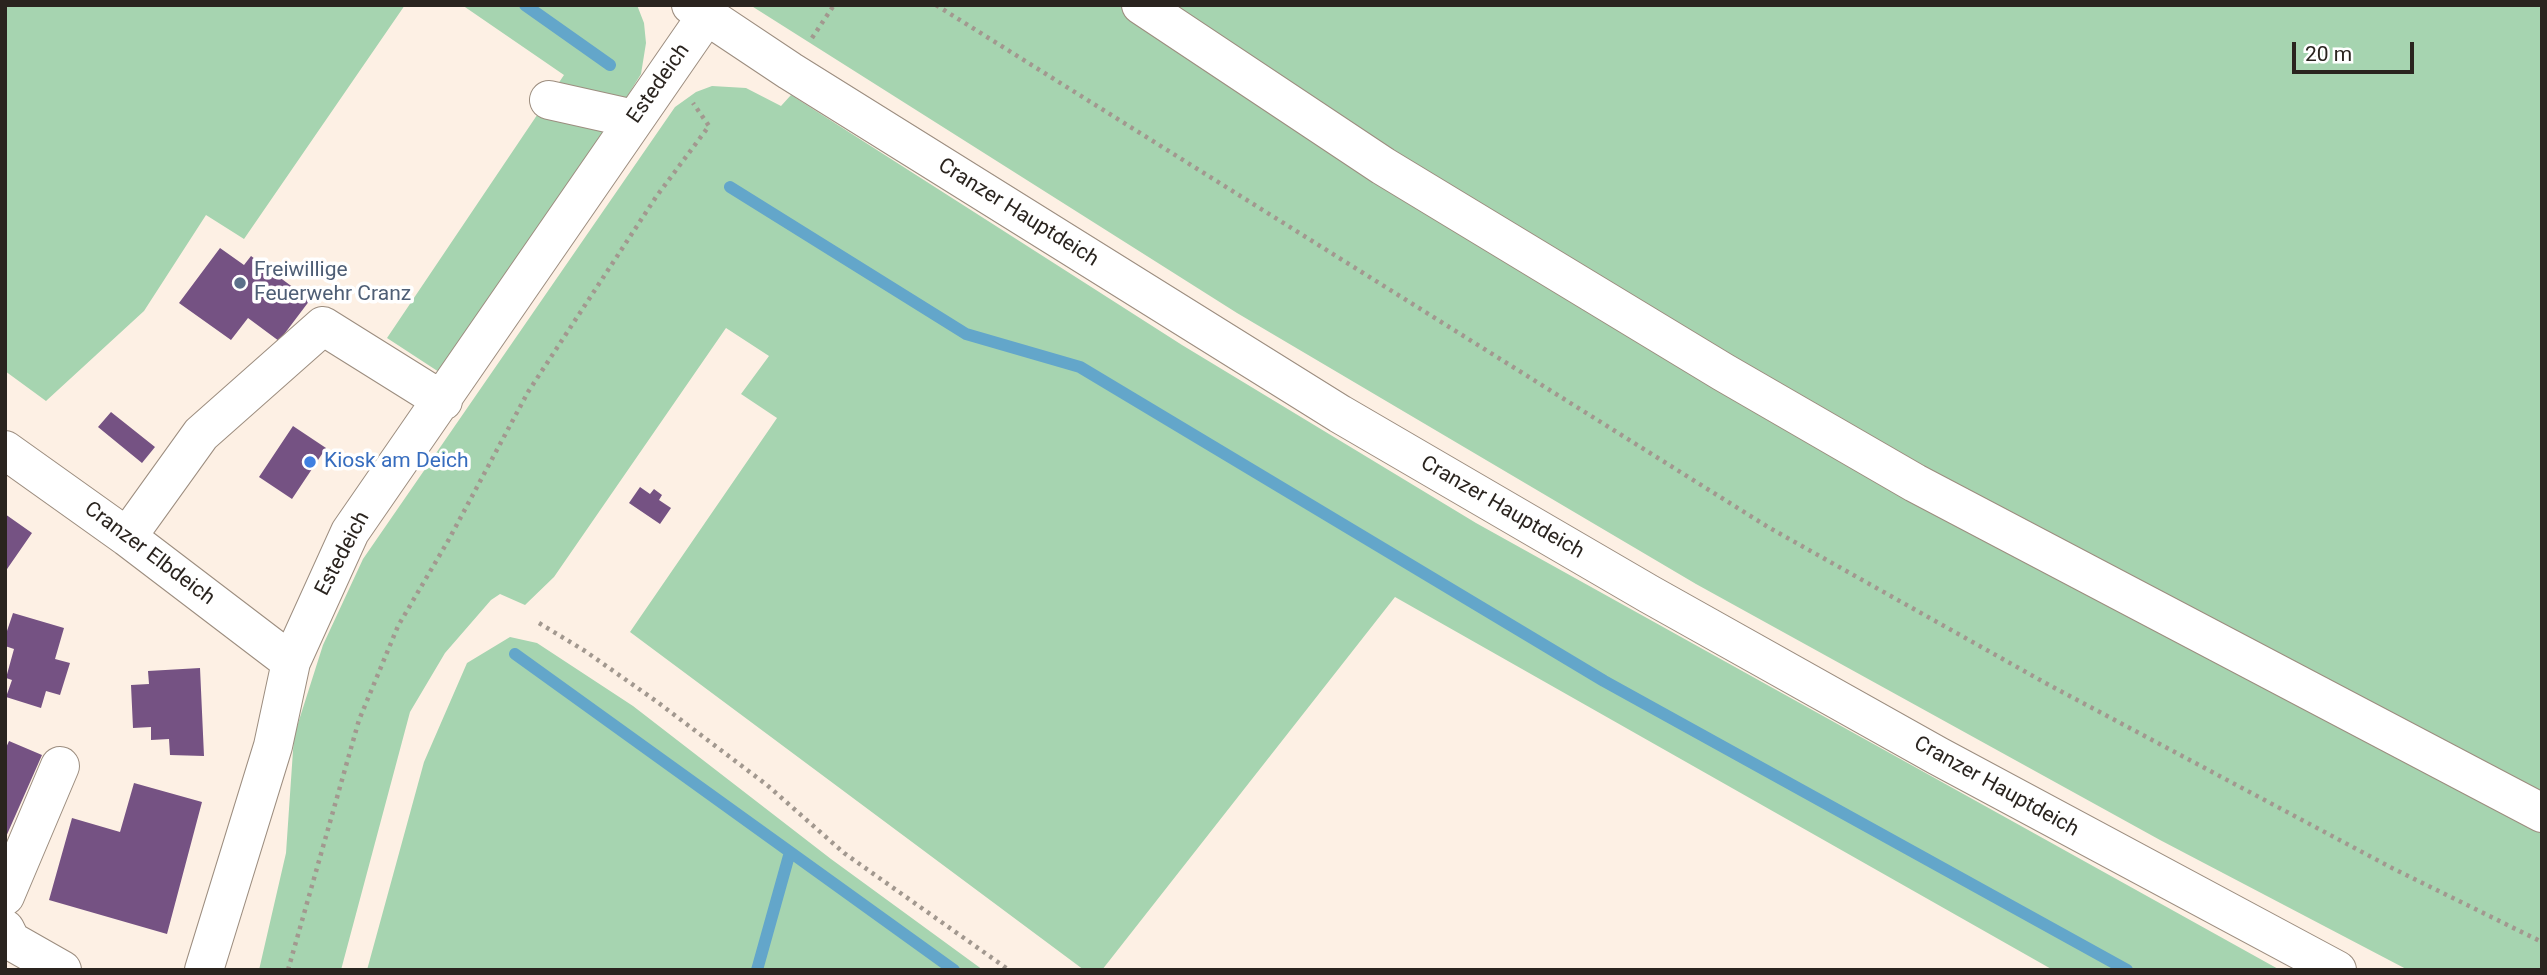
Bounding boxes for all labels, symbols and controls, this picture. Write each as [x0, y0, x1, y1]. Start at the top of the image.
scale bar [2295, 28, 2418, 72]
street label: Estedeich [622, 39, 696, 129]
text: 20 m [2305, 42, 2352, 66]
street label: Cranzer Hauptdeich [933, 153, 1103, 273]
place label: Freiwillige Feuerwehr Cranz [254, 258, 411, 308]
marker: Freiwillige Feuerwehr Cranz [232, 275, 248, 291]
place label: Kiosk am Deich [324, 449, 469, 475]
street label: Cranzer Hauptdeich [1416, 451, 1588, 565]
marker: Kiosk am Deich [302, 454, 318, 470]
street label: Cranzer Elbdeich [79, 497, 219, 611]
street label: Estedeich [310, 508, 376, 600]
street label: Cranzer Hauptdeich [1909, 731, 2083, 843]

